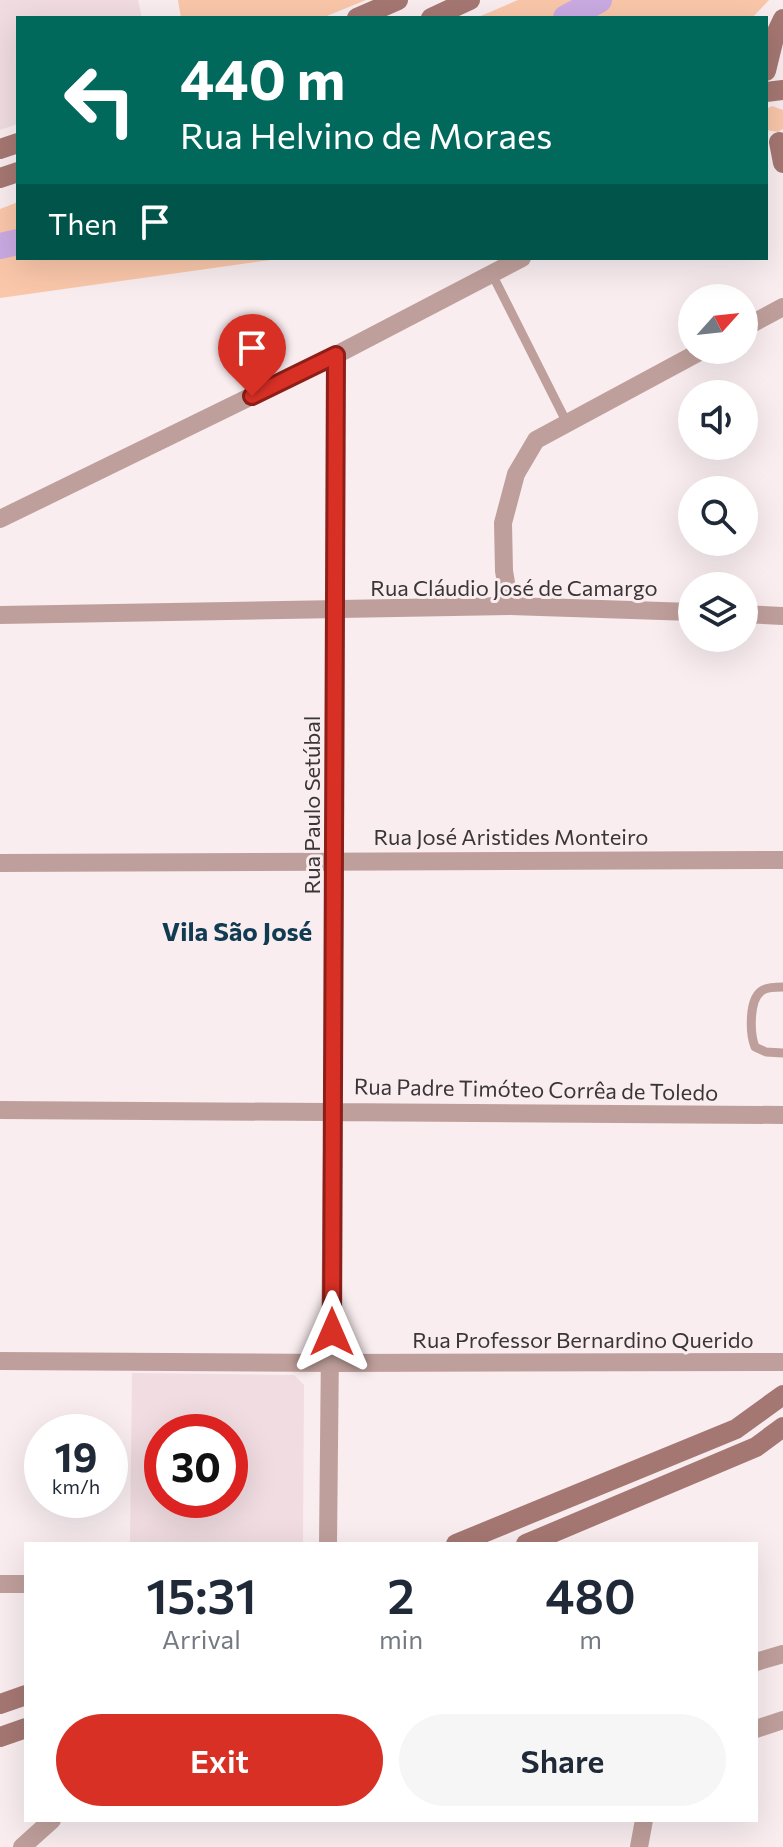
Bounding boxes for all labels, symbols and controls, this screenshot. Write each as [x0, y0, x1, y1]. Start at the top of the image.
text: 440 m [180, 43, 345, 112]
icon: left [48, 48, 152, 152]
text: Rua Helvino de Moraes [180, 112, 552, 156]
icon: arrive [133, 200, 177, 244]
text: Then [48, 204, 117, 241]
north arrow [678, 284, 758, 364]
map controls [678, 284, 758, 652]
pin [218, 314, 286, 396]
icon: arrive [230, 326, 274, 370]
button: sound [678, 380, 758, 460]
button: search [678, 476, 758, 556]
button: layers [678, 572, 758, 652]
street label: Rua Cláudio José de Camargo [370, 574, 658, 601]
street label: Rua Paulo Setúbal [298, 716, 325, 894]
street label: Rua José Aristides Monteiro [374, 823, 649, 850]
district label: Vila São José [162, 915, 312, 946]
street label: Rua Padre Timóteo Corrêa de Toledo [354, 1072, 718, 1106]
position arrow [290, 1290, 374, 1374]
street label: Rua Professor Bernardino Querido [412, 1326, 754, 1353]
speed limit sign: 30 [144, 1414, 248, 1518]
text: 19 [55, 1431, 97, 1480]
text: km/h [52, 1474, 100, 1498]
text: 15:31 [146, 1565, 257, 1624]
text: 2 [388, 1565, 415, 1624]
text: 480 [545, 1565, 636, 1624]
text: Arrival [162, 1623, 241, 1654]
text: min [379, 1623, 423, 1654]
text: m [579, 1623, 602, 1654]
button: Exit [56, 1714, 383, 1806]
button: Share [399, 1714, 726, 1806]

